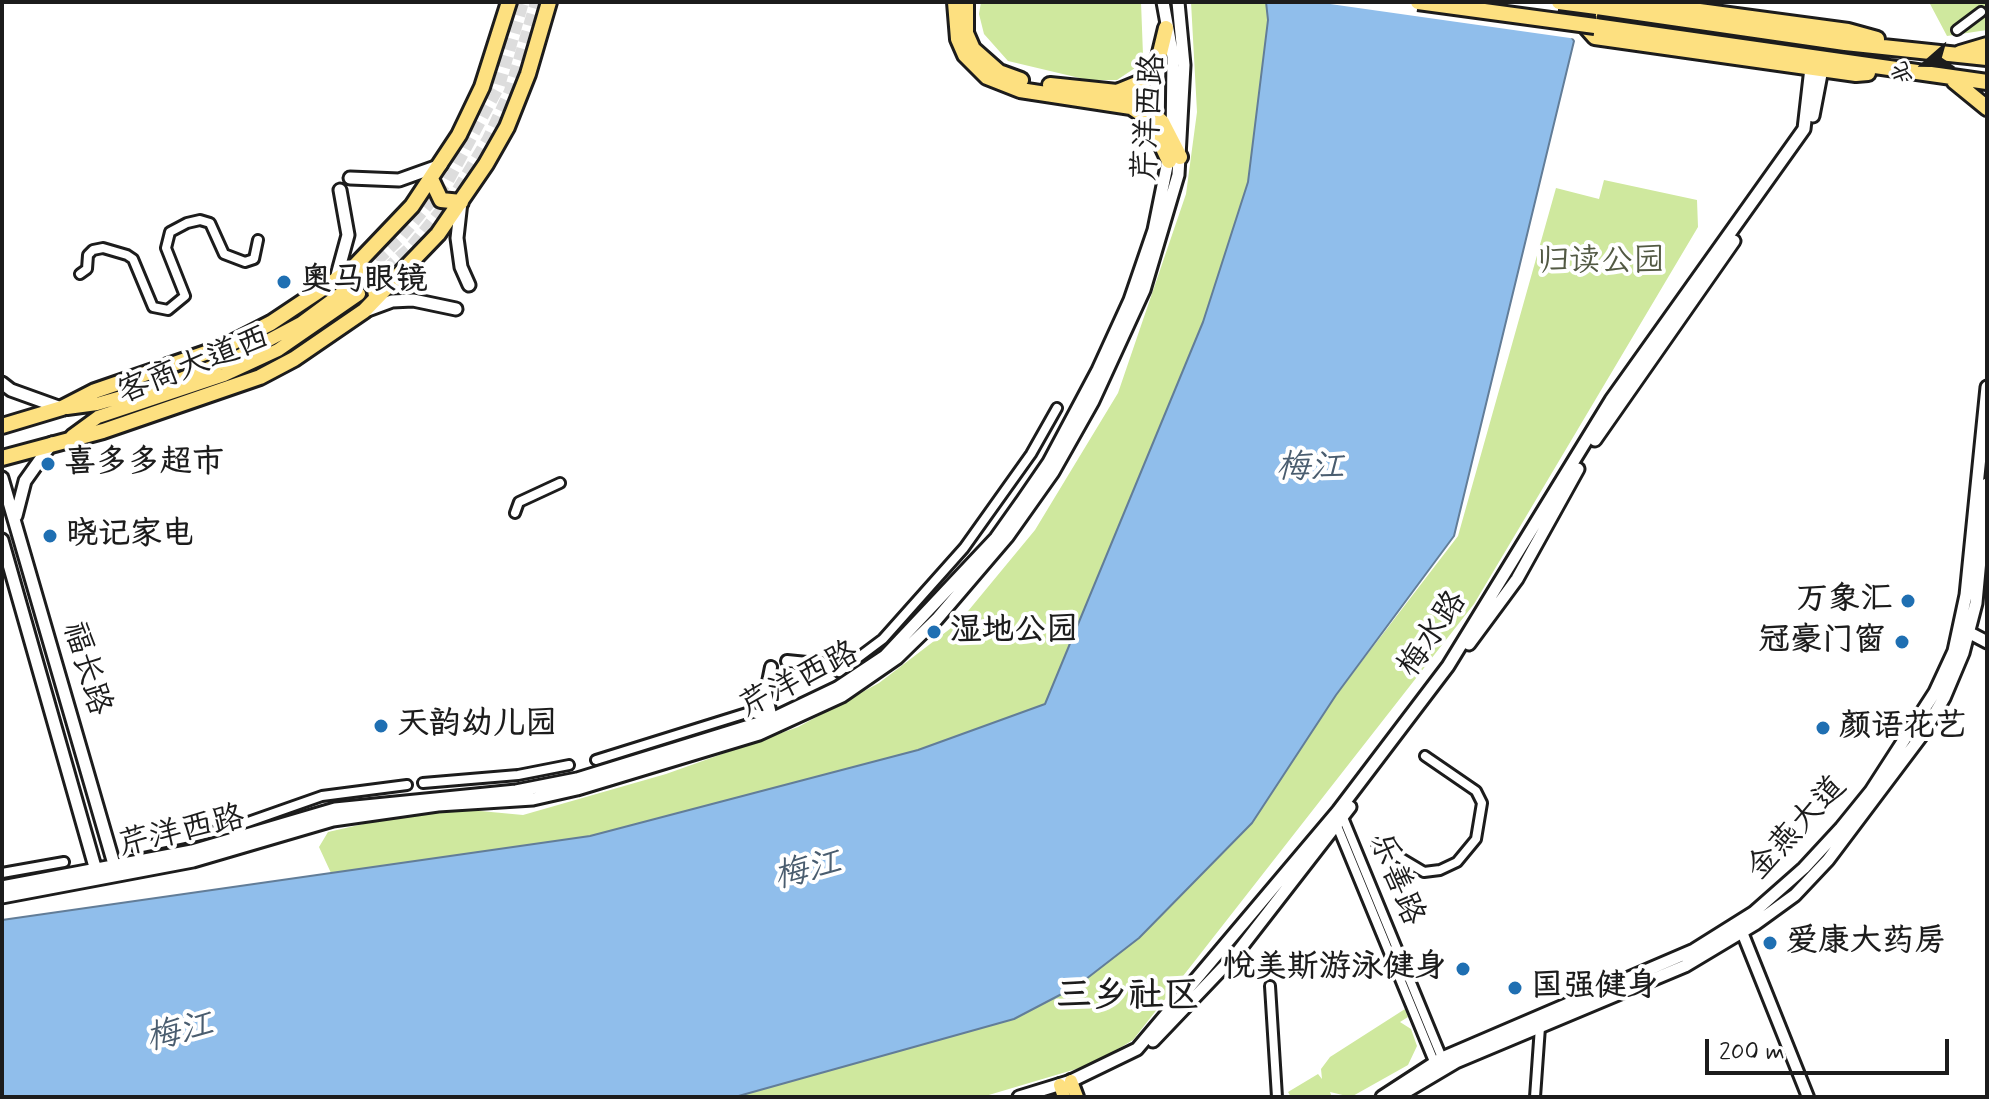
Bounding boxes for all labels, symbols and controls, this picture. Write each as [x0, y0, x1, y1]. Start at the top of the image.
north arrow [1885, 24, 1965, 104]
street label: 芹洋西路 [1127, 52, 1175, 182]
text: 北 [1886, 57, 1919, 87]
park label: 归读公园 [1537, 244, 1665, 282]
place label: 奥马眼镜 [300, 263, 428, 301]
marker: 奥马眼镜 [275, 273, 293, 291]
street label: 客商大道西 [112, 320, 276, 414]
place label: 喜多多超市 [64, 445, 224, 483]
water label: 梅江 [1276, 450, 1344, 490]
marker: 喜多多超市 [39, 455, 57, 473]
place label: 晓记家电 [66, 517, 194, 555]
marker: 晓记家电 [41, 527, 59, 545]
place label: 万象汇 [1796, 582, 1892, 620]
street label: 梅水路 [1391, 584, 1477, 686]
marker: 万象汇 [1899, 592, 1917, 610]
place label: 湿地公园 [950, 613, 1078, 651]
street label: 福长路 [53, 617, 117, 721]
marker: 湿地公园 [925, 623, 943, 641]
place label: 冠豪门窗 [1758, 623, 1886, 661]
marker: 冠豪门窗 [1893, 633, 1911, 651]
street label: 芹洋西路 [734, 635, 866, 727]
place label: 天韵幼儿园 [397, 707, 557, 745]
place label: 颜语花艺 [1839, 709, 1967, 747]
marker: 天韵幼儿园 [372, 717, 390, 735]
marker: 颜语花艺 [1814, 719, 1832, 737]
street label: 金燕大道 [1740, 769, 1856, 889]
street label: 芹洋西路 [115, 800, 249, 866]
street label: 乐善路 [1359, 828, 1431, 932]
water label: 梅江 [770, 844, 846, 900]
place label: 爱康大药房 [1786, 924, 1946, 962]
marker: 爱康大药房 [1761, 934, 1779, 952]
place label: 悦美斯游泳健身 [1223, 950, 1447, 988]
marker: 悦美斯游泳健身 [1454, 960, 1472, 978]
place label: 国强健身 [1531, 969, 1659, 1007]
district label: 三乡社区 [1056, 976, 1200, 1020]
marker: 国强健身 [1506, 979, 1524, 997]
water label: 梅江 [142, 1006, 218, 1062]
scale bar [1709, 1023, 1953, 1073]
text: 200 m [1719, 1037, 1785, 1068]

